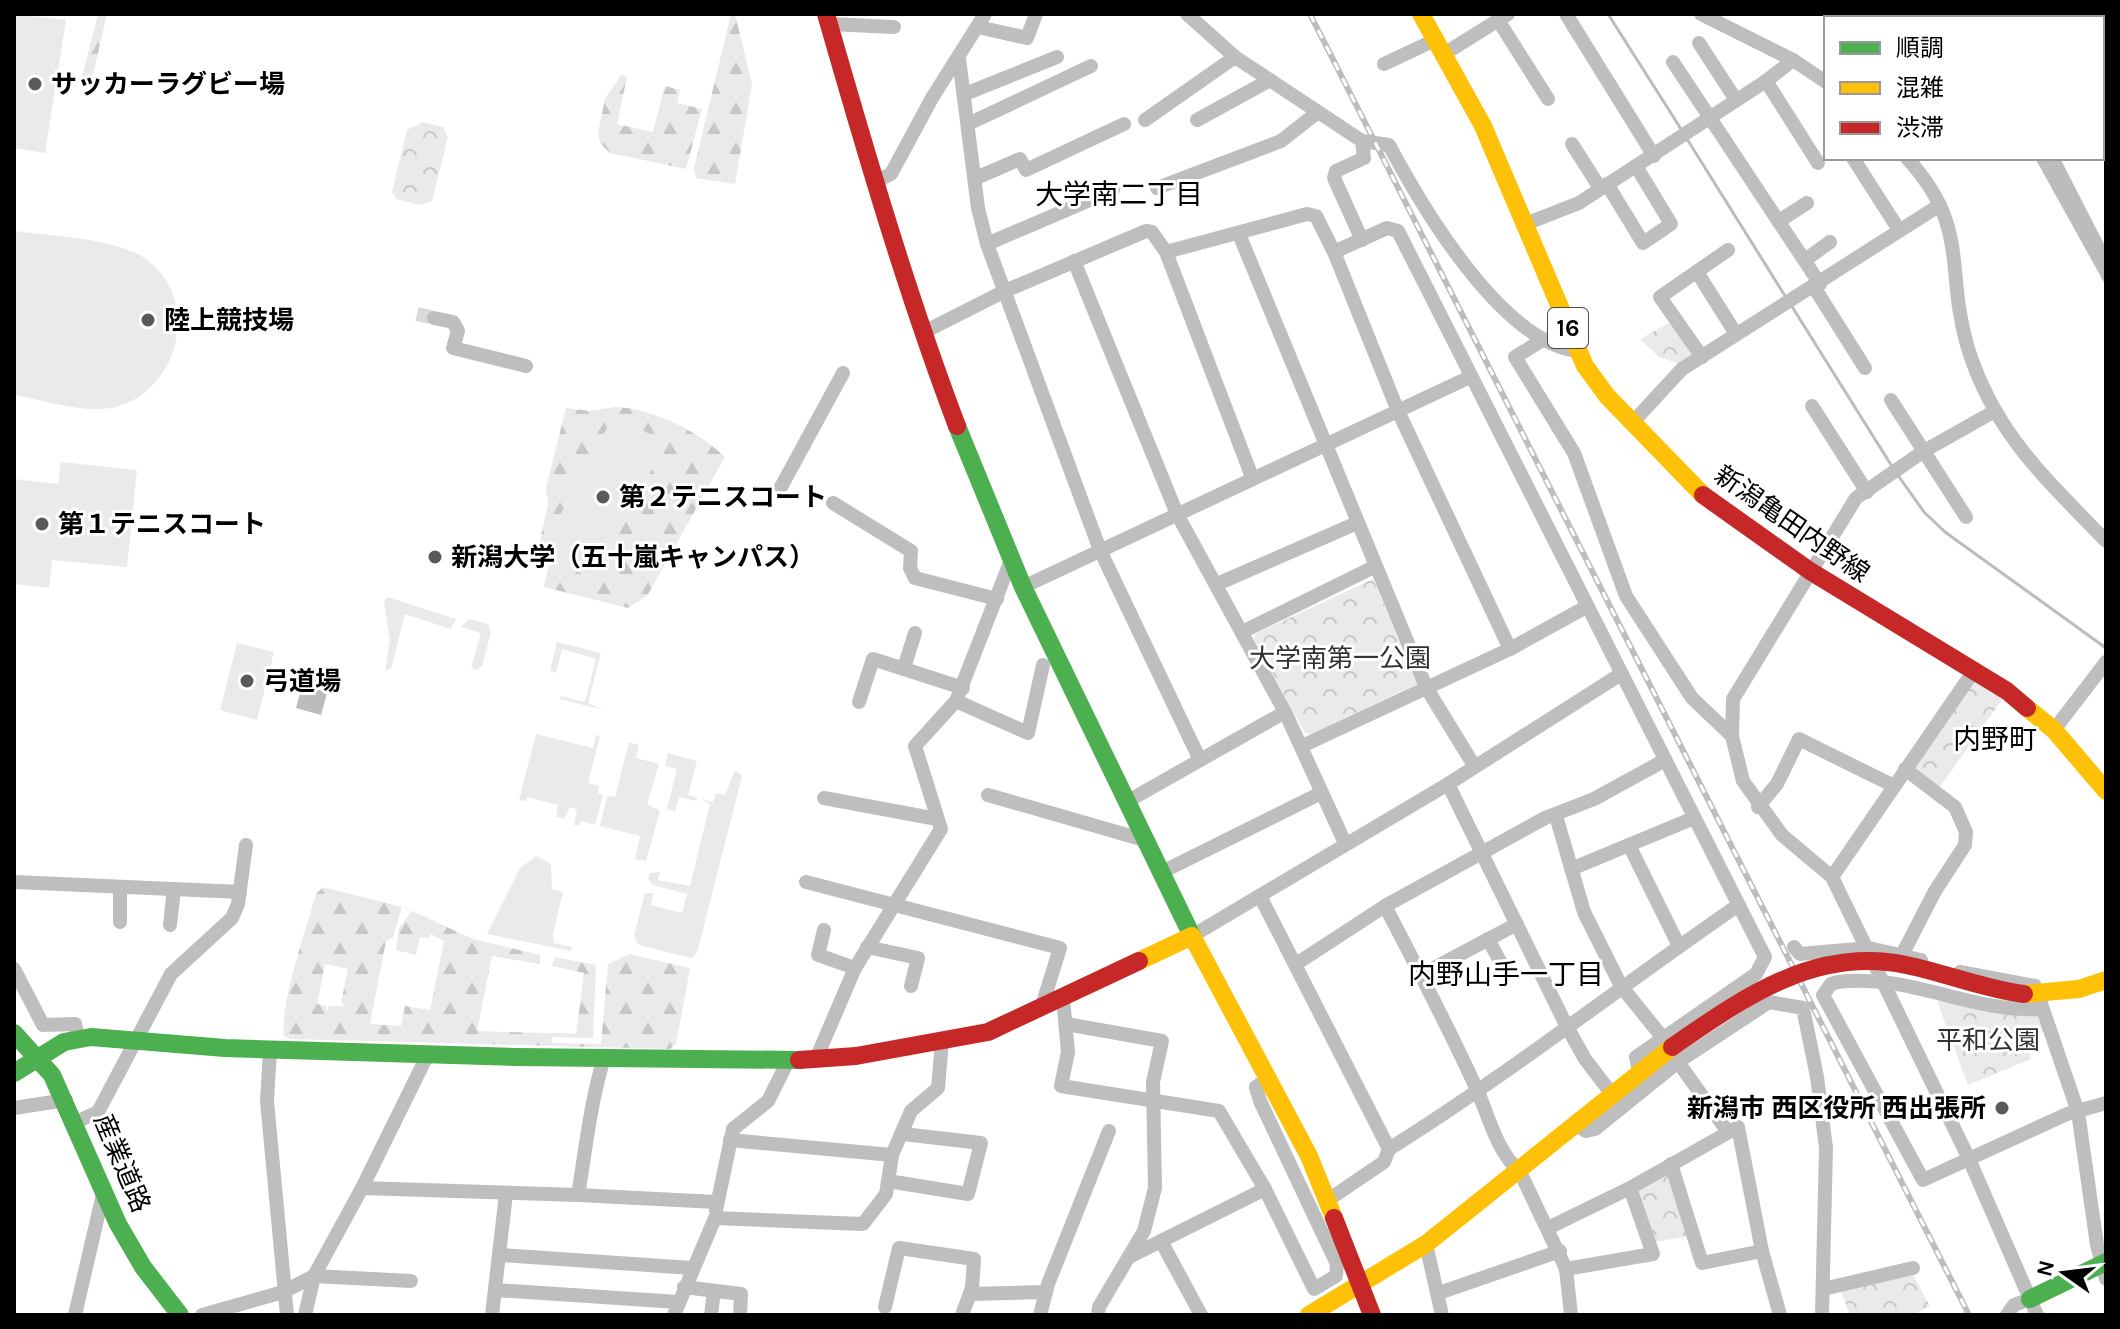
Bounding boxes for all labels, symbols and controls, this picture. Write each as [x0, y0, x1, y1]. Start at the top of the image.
legend [1824, 16, 2104, 160]
text: 順調 [1896, 34, 1944, 62]
place label: サッカーラグビー場 [51, 69, 285, 100]
text: 混雑 [1896, 74, 1944, 102]
marker: サッカーラグビー場 [26, 75, 44, 93]
text: 渋滞 [1896, 114, 1944, 142]
district label: 大学南二丁目 [1035, 178, 1203, 211]
place label: 陸上競技場 [164, 305, 294, 336]
road number: 16 [1548, 308, 1588, 348]
marker: 陸上競技場 [139, 311, 157, 329]
street label: 新潟亀田内野線 [1709, 459, 1875, 589]
place label: 第２テニスコート [619, 482, 827, 513]
marker: 第２テニスコート [594, 488, 612, 506]
place label: 第１テニスコート [58, 509, 266, 540]
marker: 第１テニスコート [33, 515, 51, 533]
place label: 新潟大学（五十嵐キャンパス） [451, 542, 815, 573]
marker: 新潟大学（五十嵐キャンパス） [426, 548, 444, 566]
park label: 大学南第一公園 [1249, 643, 1431, 674]
place label: 弓道場 [263, 666, 341, 697]
marker: 弓道場 [238, 672, 256, 690]
district label: 内野町 [1953, 723, 2037, 756]
district label: 内野山手一丁目 [1408, 958, 1604, 991]
park label: 平和公園 [1936, 1025, 2040, 1056]
place label: 新潟市 西区役所 西出張所 [1687, 1093, 1986, 1124]
marker: 新潟市 西区役所 西出張所 [1993, 1099, 2011, 1117]
street label: 産業道路 [87, 1109, 157, 1217]
north arrow [2024, 1233, 2104, 1313]
text: N [2031, 1258, 2060, 1279]

